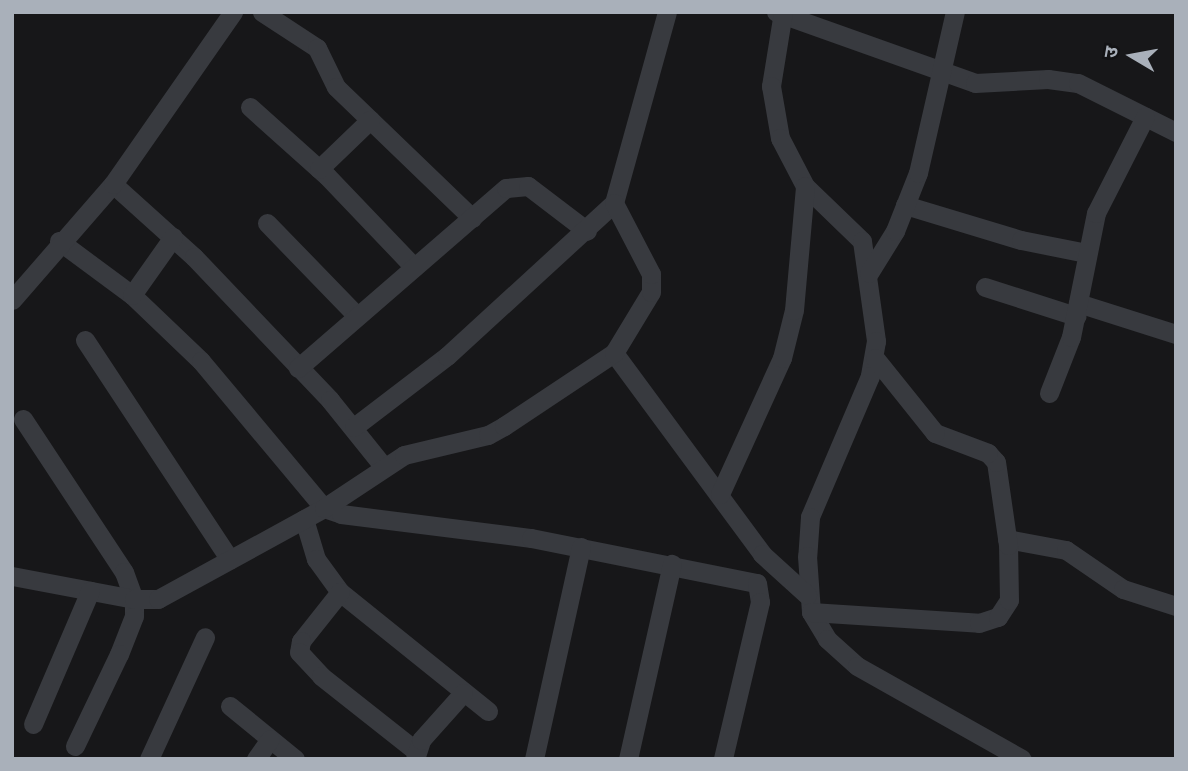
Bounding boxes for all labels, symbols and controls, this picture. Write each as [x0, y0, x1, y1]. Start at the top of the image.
north arrow [1097, 21, 1167, 91]
text: उ [1098, 45, 1125, 60]

